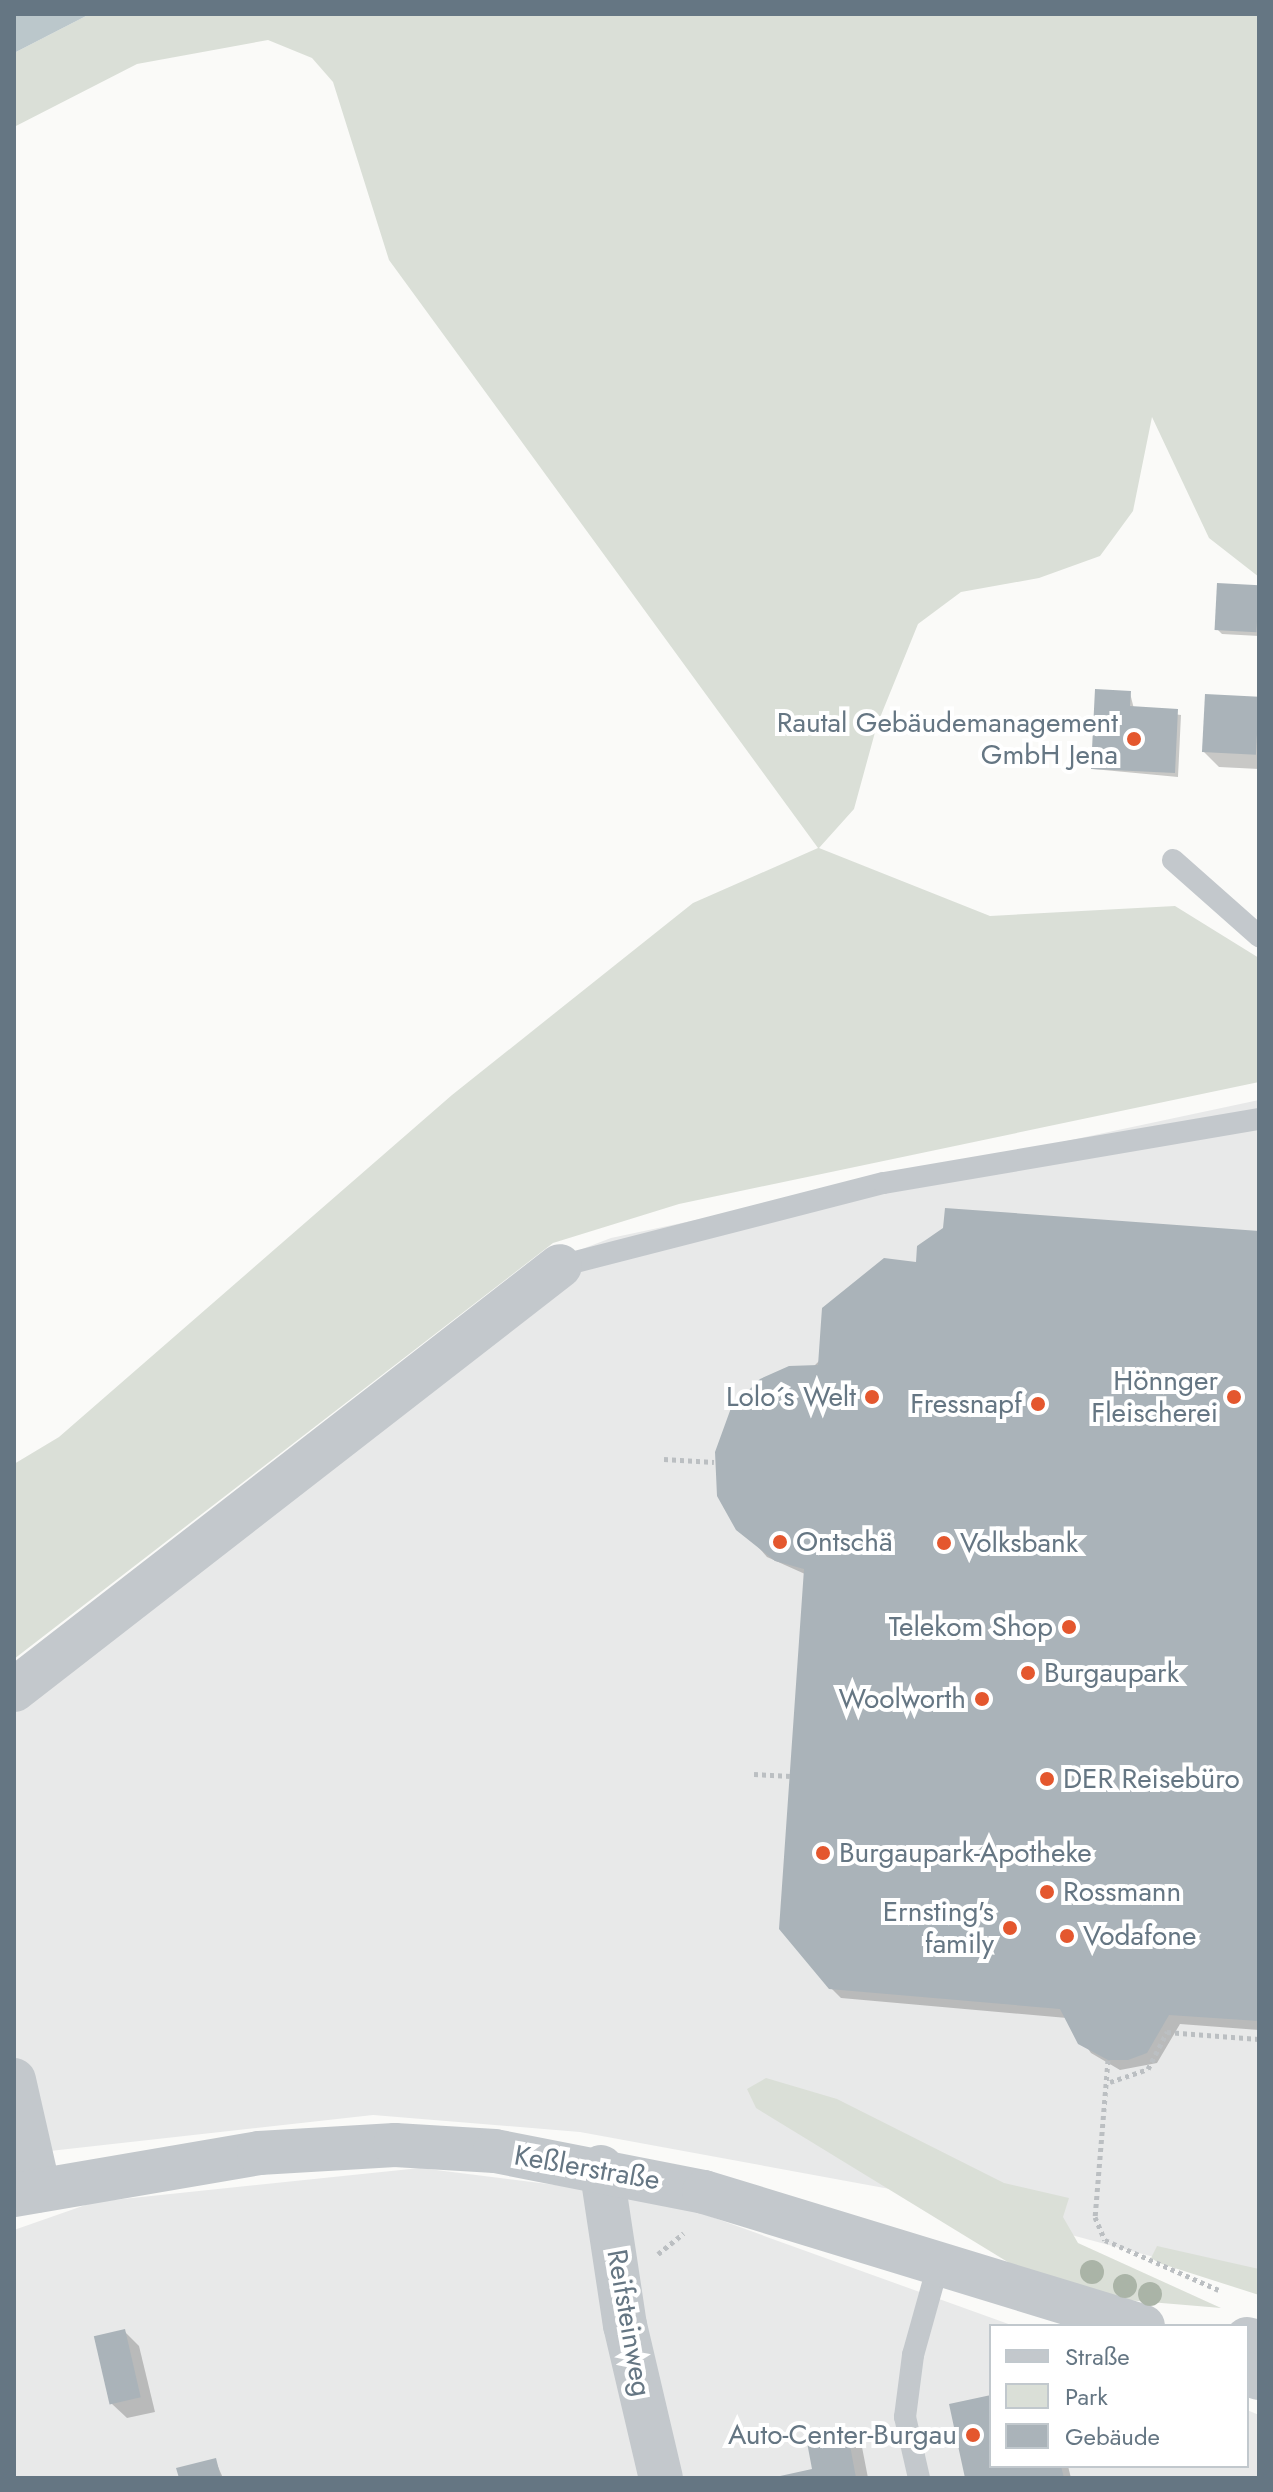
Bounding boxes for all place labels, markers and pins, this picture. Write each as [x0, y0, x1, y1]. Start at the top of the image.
place label: Rautal Gebäudemanagement GmbH Jena [777, 706, 1118, 772]
marker: Rautal Gebäudemanagement GmbH Jena [1125, 730, 1143, 748]
place label: Hönnger Fleischerei [1091, 1364, 1218, 1430]
place label: Lolo´s Welt [726, 1380, 856, 1414]
place label: Fressnapf [910, 1387, 1022, 1421]
marker: Lolo´s Welt [863, 1388, 881, 1406]
marker: Hönnger Fleischerei [1225, 1388, 1243, 1406]
marker: Fressnapf [1029, 1395, 1047, 1413]
place label: Ontschä [796, 1525, 892, 1559]
place label: Volksbank [960, 1526, 1078, 1560]
marker: Ontschä [771, 1533, 789, 1551]
marker: Volksbank [935, 1534, 953, 1552]
place label: Telekom Shop [889, 1610, 1053, 1644]
marker: Telekom Shop [1060, 1618, 1078, 1636]
place label: Burgaupark [1044, 1656, 1179, 1690]
marker: Burgaupark [1019, 1664, 1037, 1682]
place label: Woolworth [839, 1682, 966, 1716]
marker: Woolworth [973, 1690, 991, 1708]
place label: DER Reisebüro [1063, 1762, 1240, 1796]
marker: DER Reisebüro [1038, 1770, 1056, 1788]
place label: Burgaupark-Apotheke [839, 1836, 1092, 1870]
marker: Burgaupark-Apotheke [814, 1844, 832, 1862]
place label: Rossmann [1063, 1875, 1181, 1909]
marker: Rossmann [1038, 1883, 1056, 1901]
place label: Ernsting's family [883, 1895, 994, 1961]
marker: Ernsting's family [1001, 1919, 1019, 1937]
place label: Vodafone [1083, 1919, 1196, 1953]
marker: Vodafone [1058, 1927, 1076, 1945]
place label: Auto-Center-Burgau [728, 2418, 957, 2452]
marker: Auto-Center-Burgau [964, 2426, 982, 2444]

